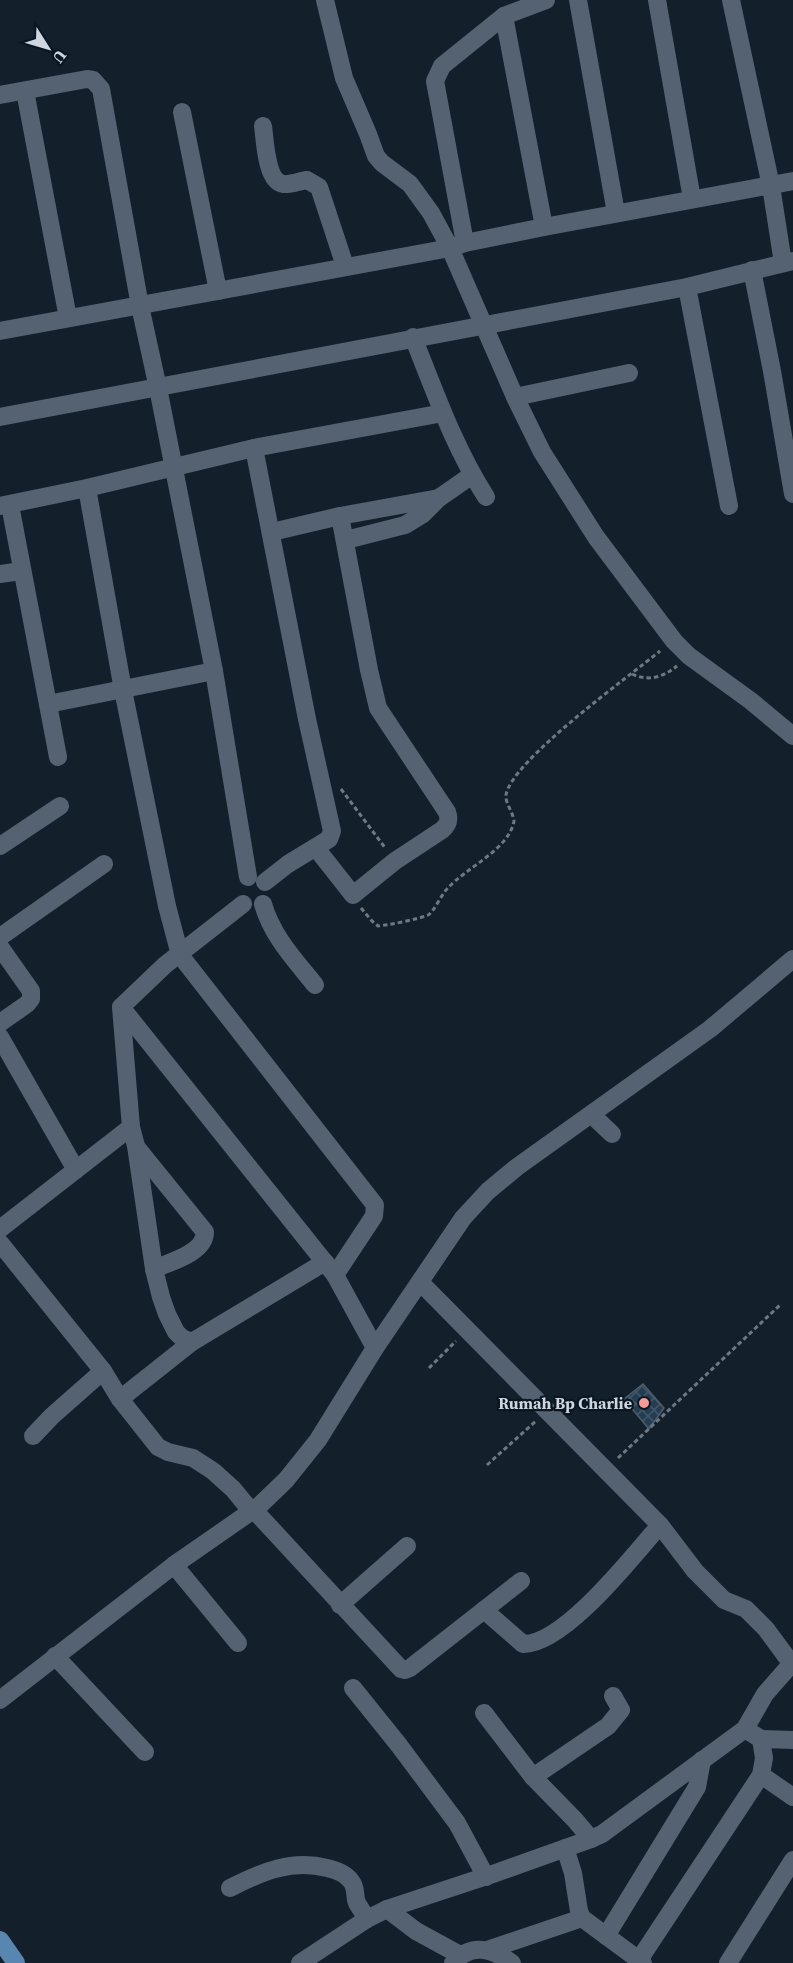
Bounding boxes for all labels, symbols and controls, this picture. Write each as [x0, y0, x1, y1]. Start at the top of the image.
north arrow [18, 18, 78, 78]
text: U [47, 46, 72, 69]
place label: Rumah Bp Charlie [498, 1392, 632, 1414]
marker: Rumah Bp Charlie [637, 1396, 651, 1410]

